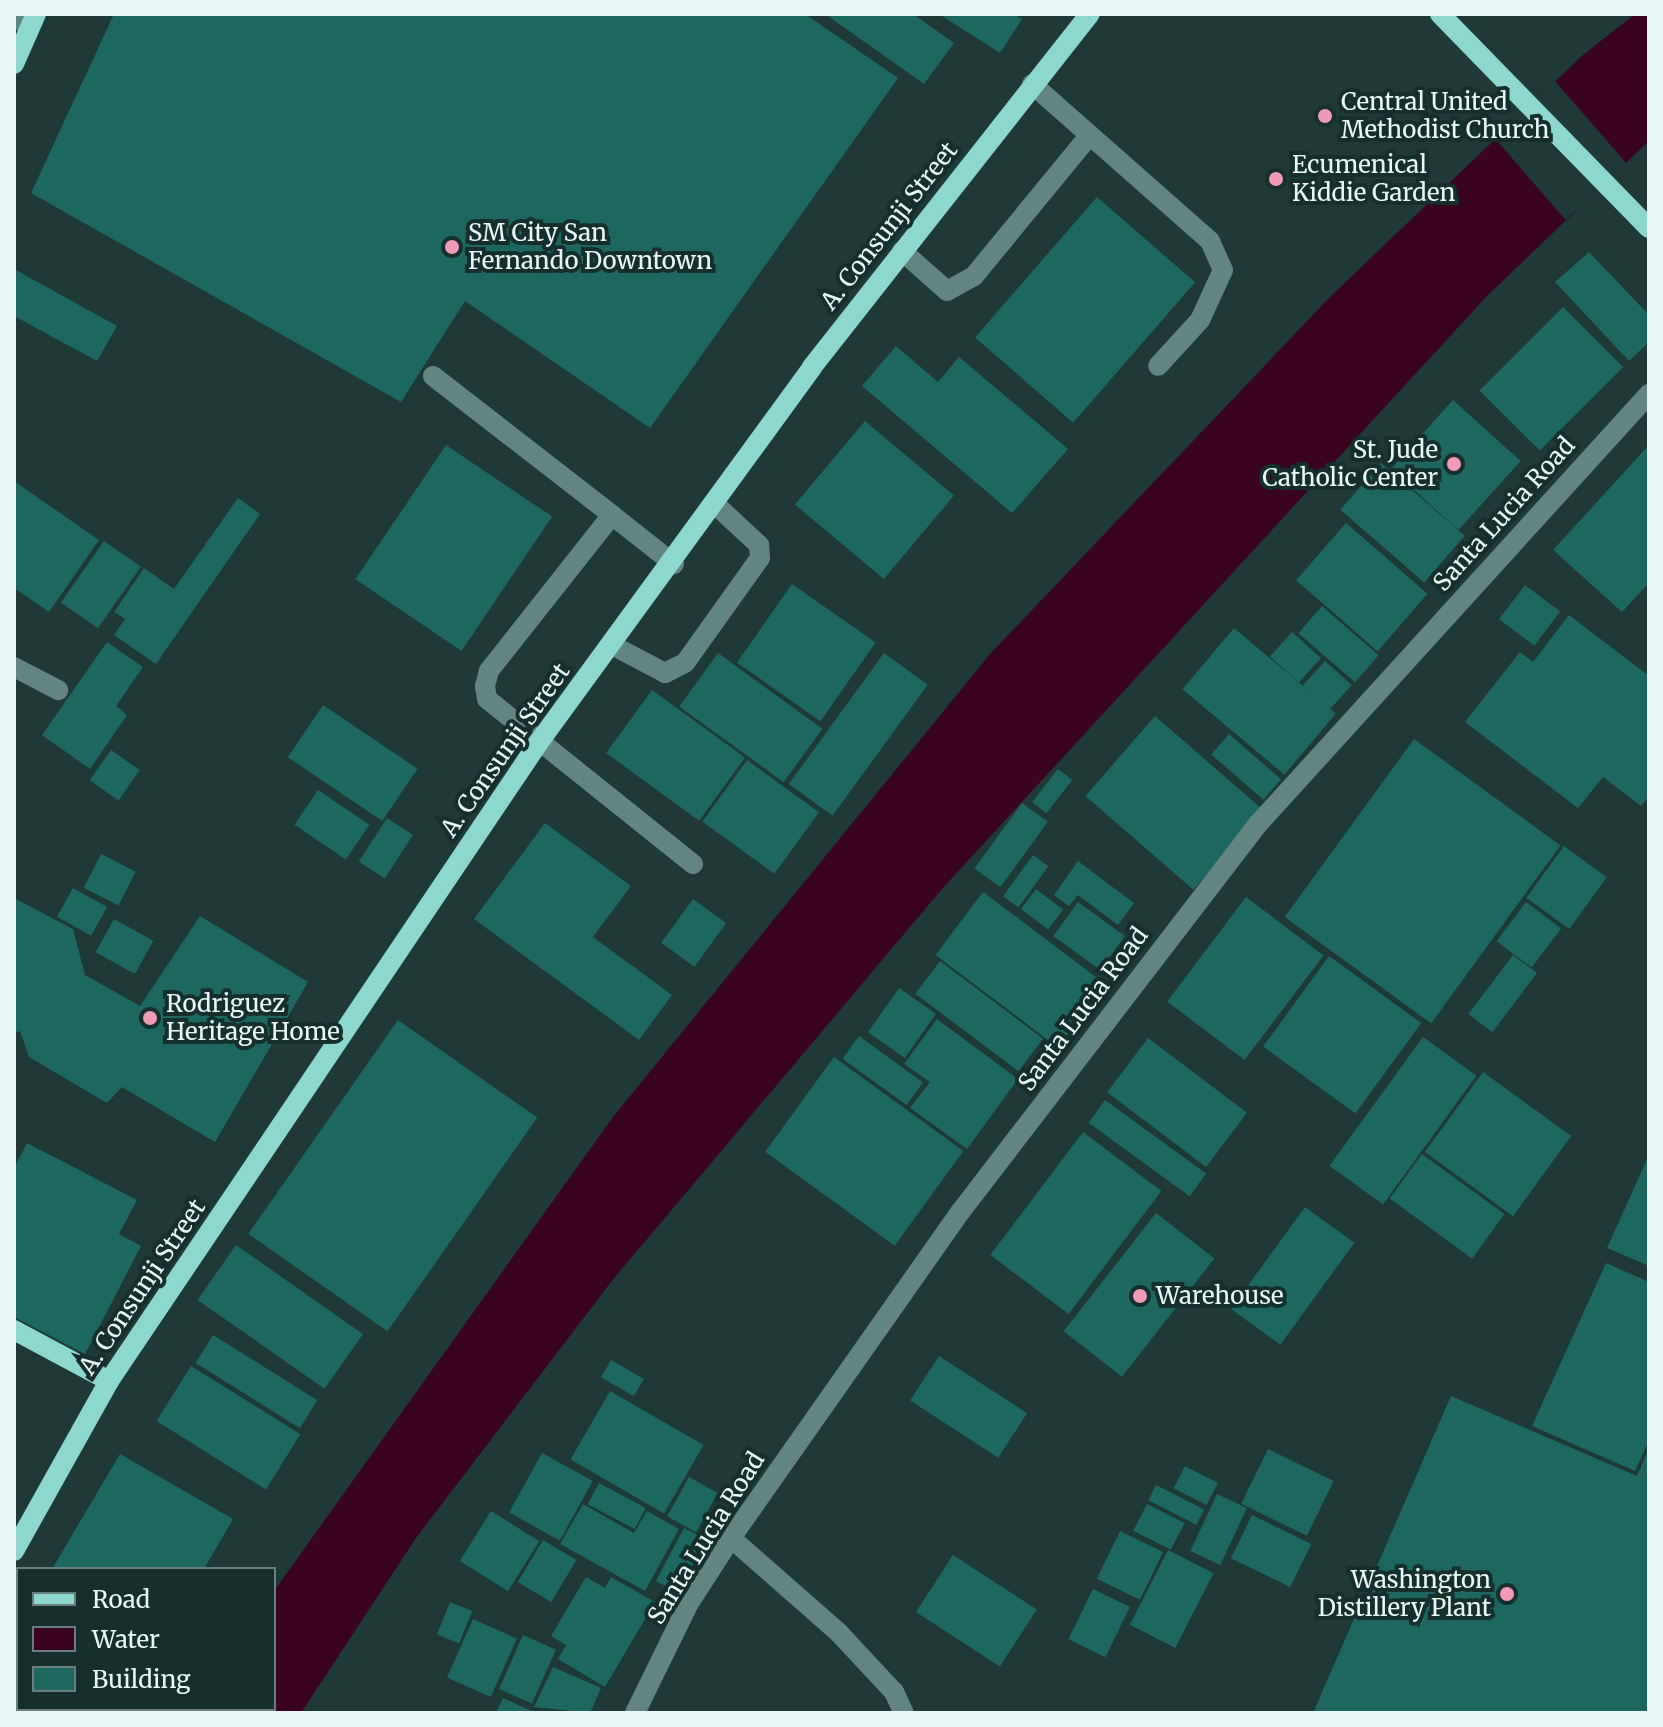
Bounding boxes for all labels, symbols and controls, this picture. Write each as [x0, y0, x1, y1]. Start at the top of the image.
place label: Central United Methodist Church [1341, 88, 1549, 144]
marker: Central United Methodist Church [1316, 107, 1334, 125]
street label: A. Consunji Street [815, 136, 963, 316]
place label: Ecumenical Kiddie Garden [1292, 151, 1455, 207]
marker: Ecumenical Kiddie Garden [1267, 170, 1285, 188]
place label: SM City San Fernando Downtown [468, 219, 712, 275]
marker: SM City San Fernando Downtown [443, 238, 461, 256]
street label: Santa Lucia Road [1427, 431, 1581, 597]
place label: St. Jude Catholic Center [1262, 436, 1438, 492]
marker: St. Jude Catholic Center [1445, 455, 1463, 473]
street label: A. Consunji Street [434, 658, 576, 842]
street label: Santa Lucia Road [1012, 922, 1154, 1096]
place label: Rodriguez Heritage Home [166, 990, 340, 1046]
marker: Rodriguez Heritage Home [141, 1009, 159, 1027]
street label: A. Consunji Street [73, 1194, 211, 1380]
place label: Warehouse [1156, 1282, 1284, 1310]
marker: Warehouse [1131, 1287, 1149, 1305]
street label: Santa Lucia Road [642, 1447, 770, 1629]
place label: Washington Distillery Plant [1318, 1566, 1491, 1622]
legend [16, 1567, 276, 1711]
text: Road [92, 1584, 150, 1615]
marker: Washington Distillery Plant [1498, 1585, 1516, 1603]
text: Water [92, 1624, 160, 1655]
text: Building [92, 1664, 191, 1695]

